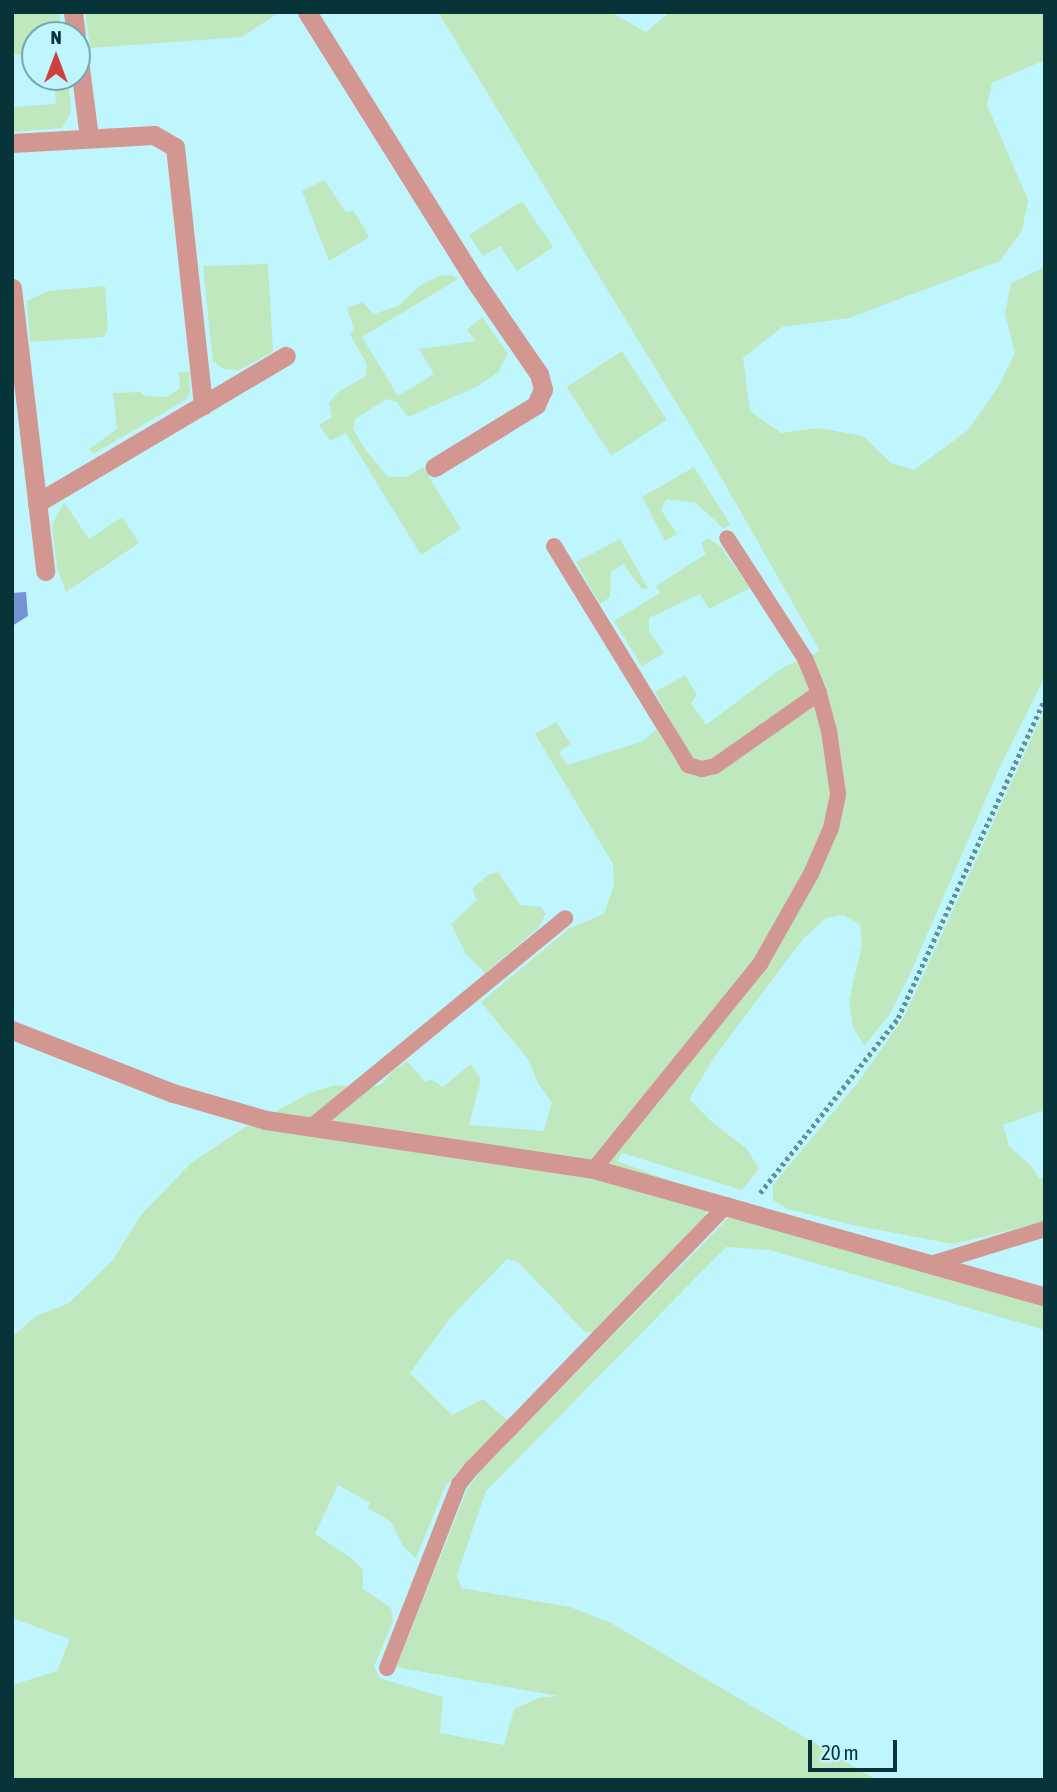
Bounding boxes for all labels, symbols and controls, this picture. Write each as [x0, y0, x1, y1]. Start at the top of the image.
north arrow [21, 21, 91, 91]
text: N [50, 26, 62, 48]
scale bar [812, 1726, 901, 1770]
text: 20 m [821, 1740, 859, 1764]

